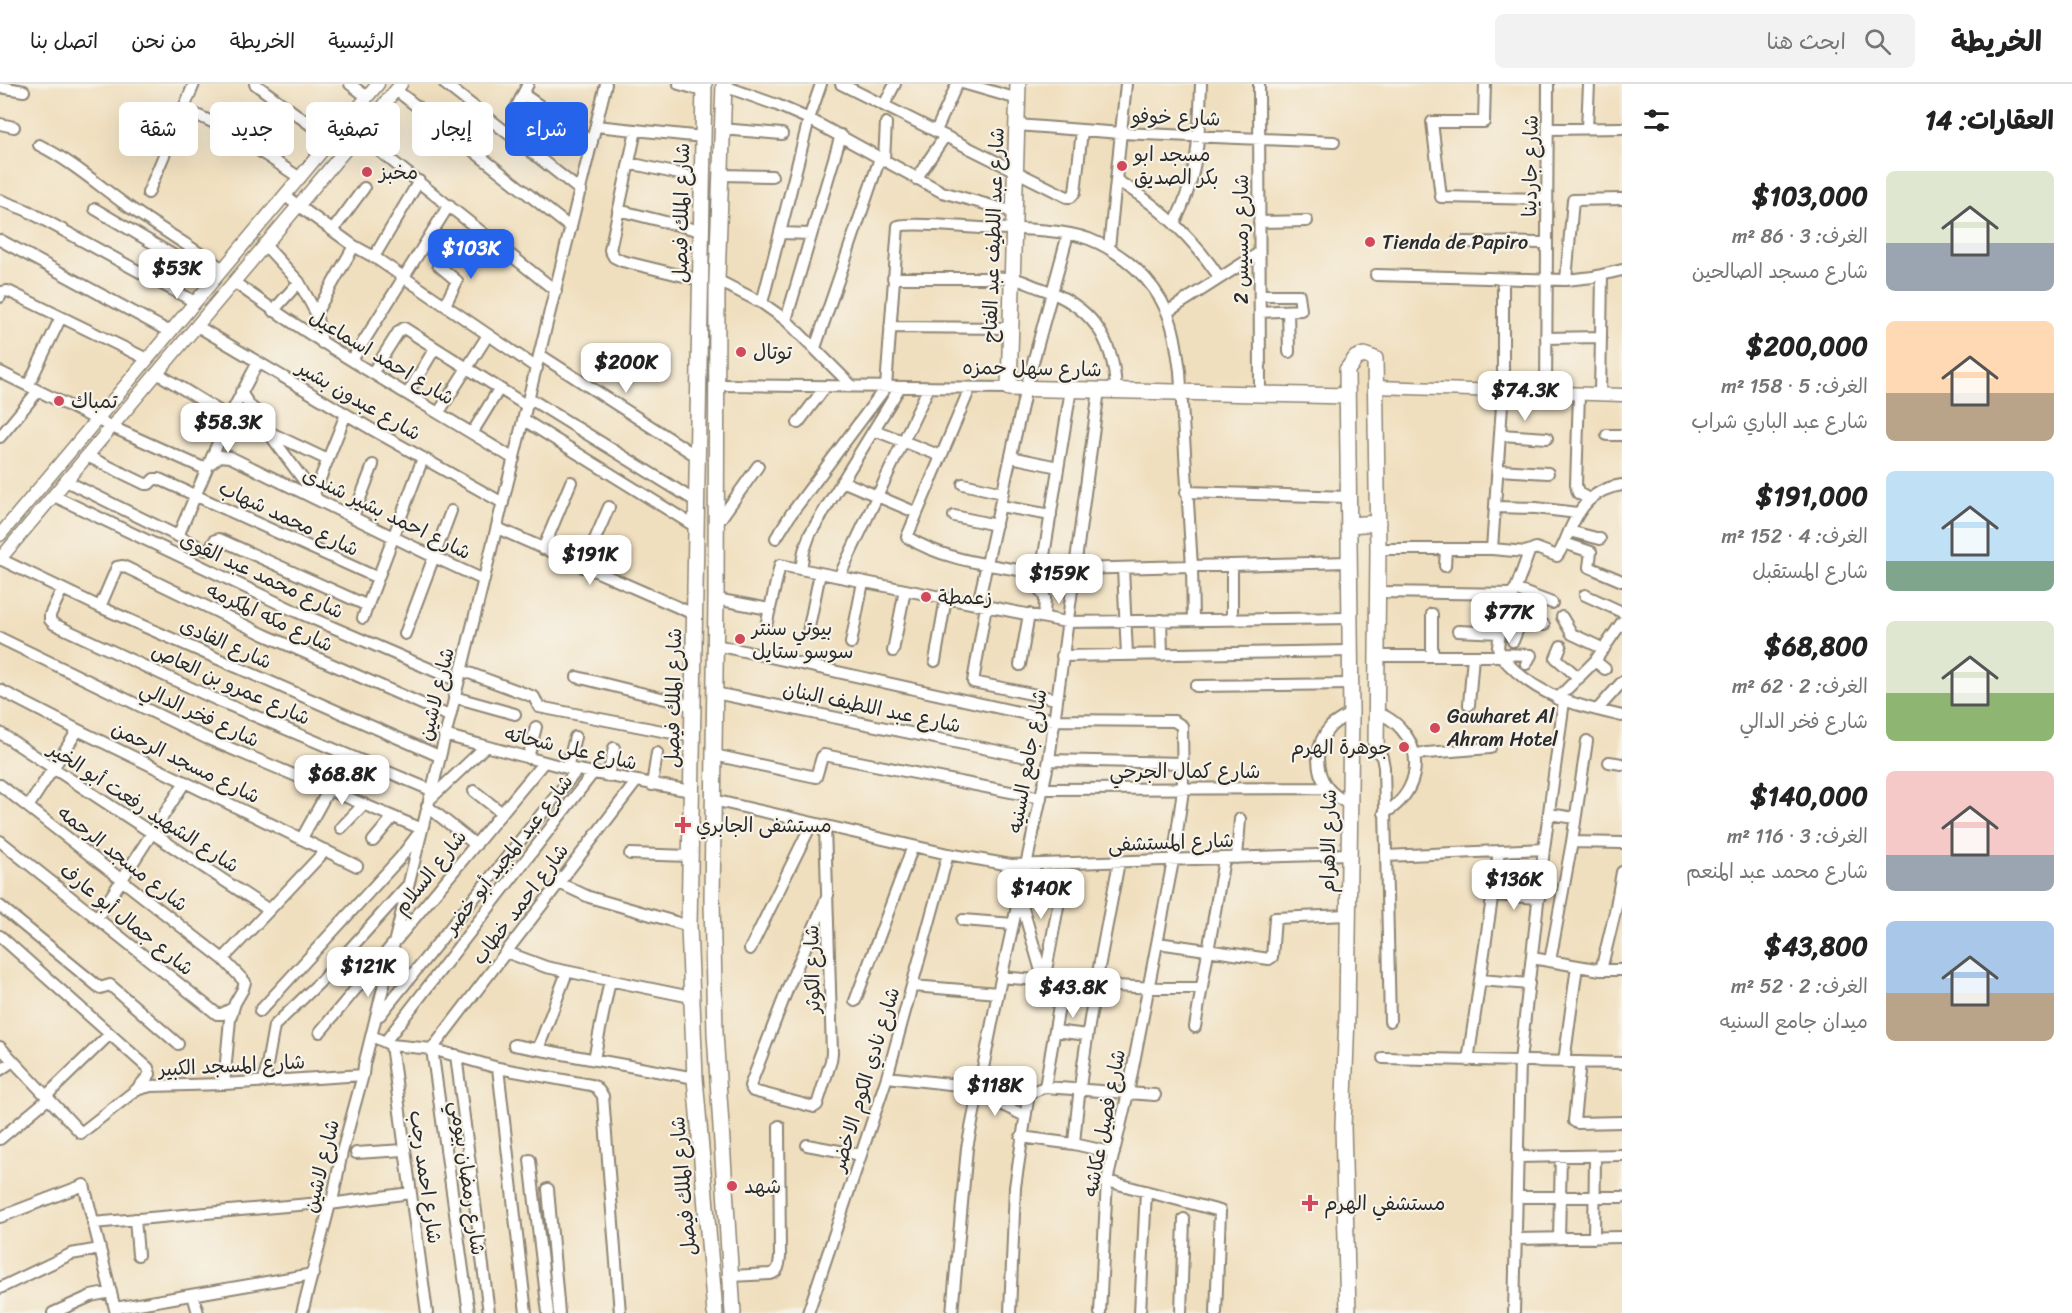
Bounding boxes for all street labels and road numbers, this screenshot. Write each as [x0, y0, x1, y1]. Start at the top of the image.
street label: شارع خوفو [1130, 98, 1221, 137]
street label: شارع جاردينا [1512, 115, 1549, 217]
street label: شارع عبد اللطيف عبد الفتاح [972, 127, 1015, 343]
street label: شارع الملك فيصل [663, 143, 700, 283]
street label: شارع رمسيس 2 [1224, 174, 1259, 304]
street label: شارع احمد اسماعيل [302, 300, 461, 415]
street label: شارع عبدون بشير [288, 349, 428, 450]
street label: شارع سهل حمزه [962, 350, 1102, 387]
street label: شارع احمد بشير شندى [296, 457, 477, 570]
street label: شارع محمد شهاب [213, 470, 365, 566]
street label: شارع محمد عبد القوى [174, 522, 350, 629]
street label: شارع مكه المكرمه [200, 573, 339, 662]
street label: شارع الفادى [174, 608, 278, 679]
street label: شارع الملك فيصل [655, 628, 692, 768]
street label: شارع عمرو بن العاص [145, 634, 316, 735]
street label: شارع لاشين [408, 644, 465, 745]
street label: شارع فخر الدالي [134, 671, 265, 757]
street label: شارع عبد اللطيف البنان [780, 672, 964, 743]
street label: شارع جامع السنيه [998, 686, 1057, 836]
street label: شارع مسجد الرحمن [105, 711, 266, 814]
street label: شارع على شحاته [501, 716, 641, 781]
street label: شارع الشهيد رفعت أبو الخير [39, 731, 246, 883]
street label: شارع كمال الجرحي [1109, 754, 1261, 789]
street label: شارع عبد المجيد أبو خضر [433, 766, 582, 944]
street label: شارع الاهرام [1310, 789, 1347, 893]
street label: شارع مسجد الرحمه [49, 796, 196, 921]
street label: شارع السلام [385, 822, 476, 923]
street label: شارع المستشفى [1107, 823, 1235, 862]
street label: شارع احمد خطاب [463, 836, 578, 973]
street label: شارع جمال أبو عارف [52, 854, 202, 985]
street label: شارع الكوثر [794, 925, 831, 1015]
street label: شارع نادي الكوم الاخضر [820, 983, 910, 1178]
street label: شارع المسجد الكبير [156, 1044, 306, 1087]
street label: شارع فصيل عكاشه [1073, 1046, 1136, 1200]
street label: شارع رمضان بيومي [439, 1099, 496, 1258]
street label: شارع احمد رجب [399, 1108, 452, 1246]
street label: شارع الملك فيصل [660, 1115, 707, 1257]
street label: شارع لاشين [293, 1116, 350, 1217]

